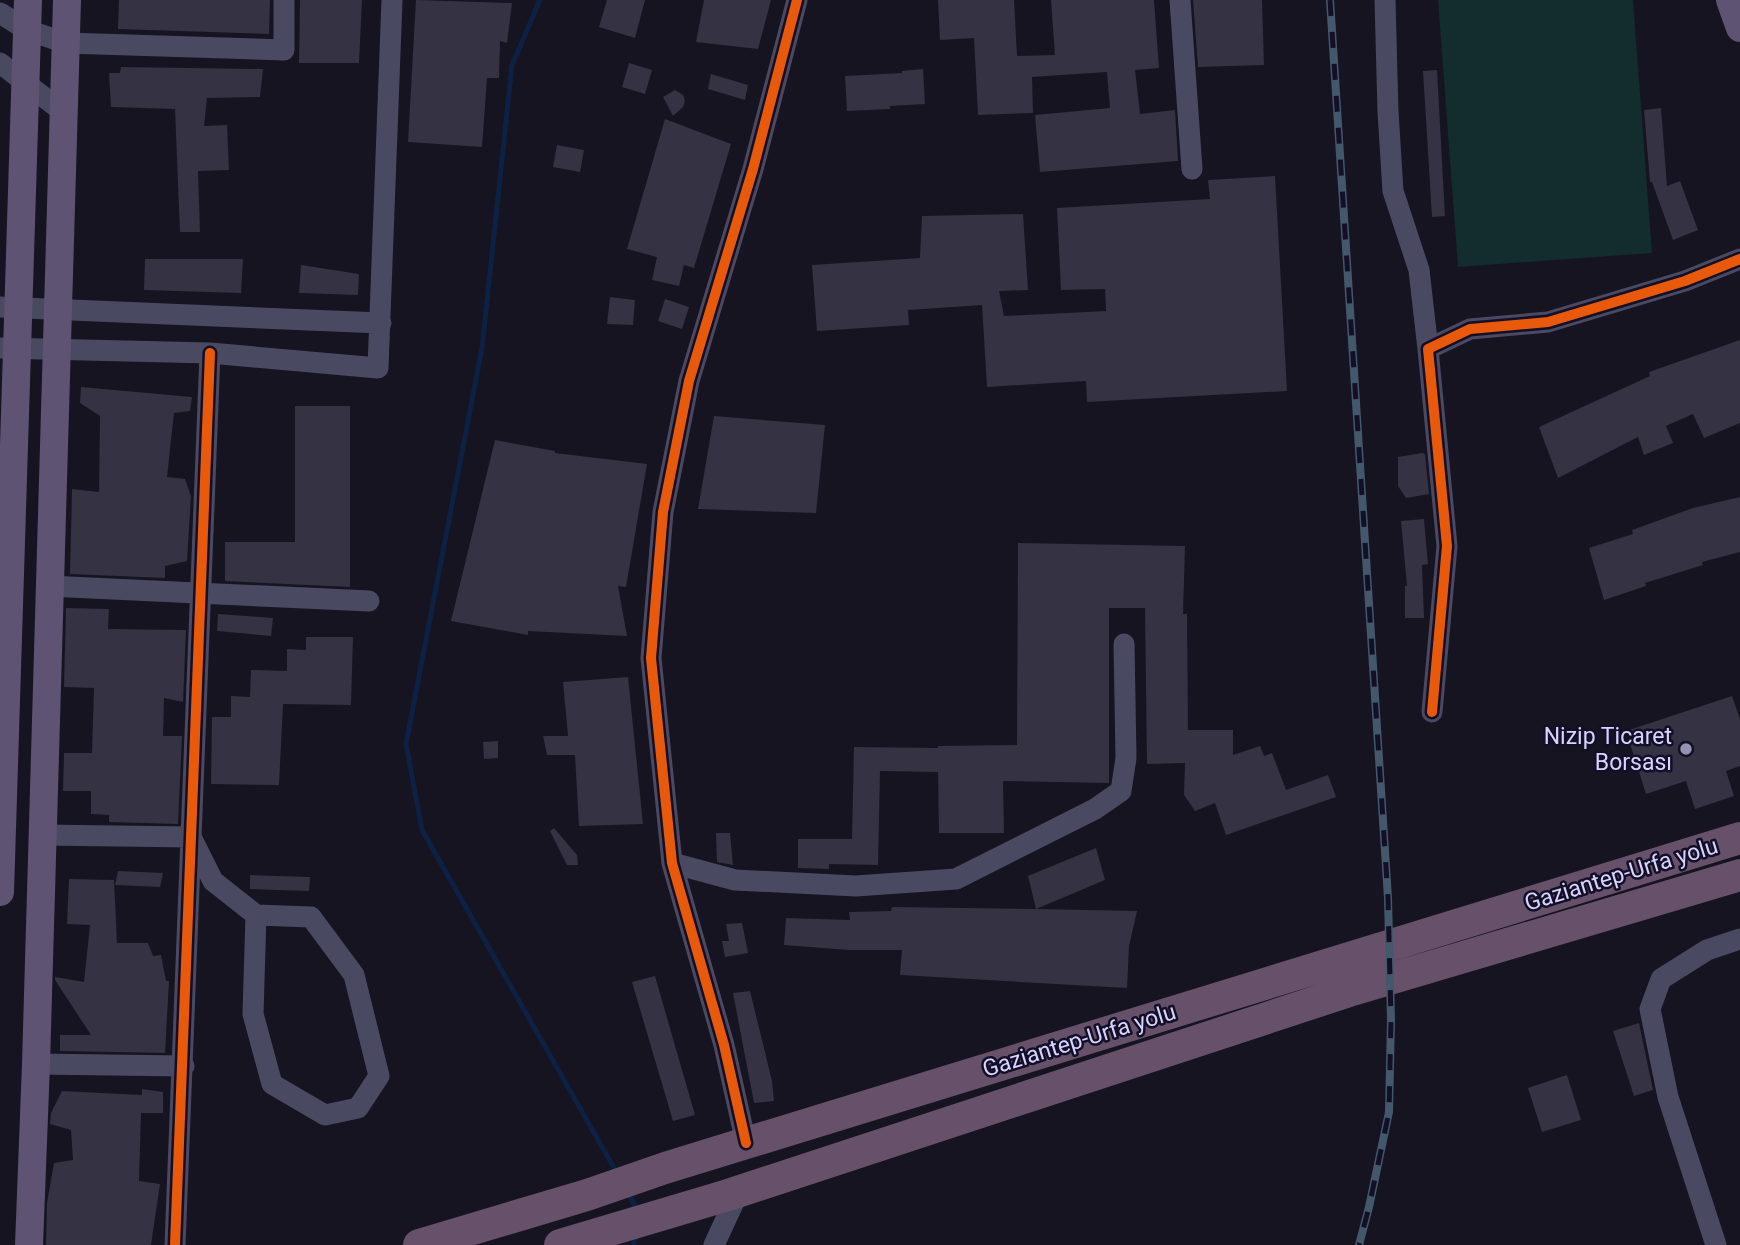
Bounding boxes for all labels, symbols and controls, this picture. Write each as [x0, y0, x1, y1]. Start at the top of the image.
place label: Nizip Ticaret Borsası [1544, 723, 1672, 776]
marker: Nizip Ticaret Borsası [1678, 741, 1694, 757]
street label: Gaziantep-Urfa yolu [1521, 832, 1721, 917]
street label: Gaziantep-Urfa yolu [979, 998, 1179, 1083]

